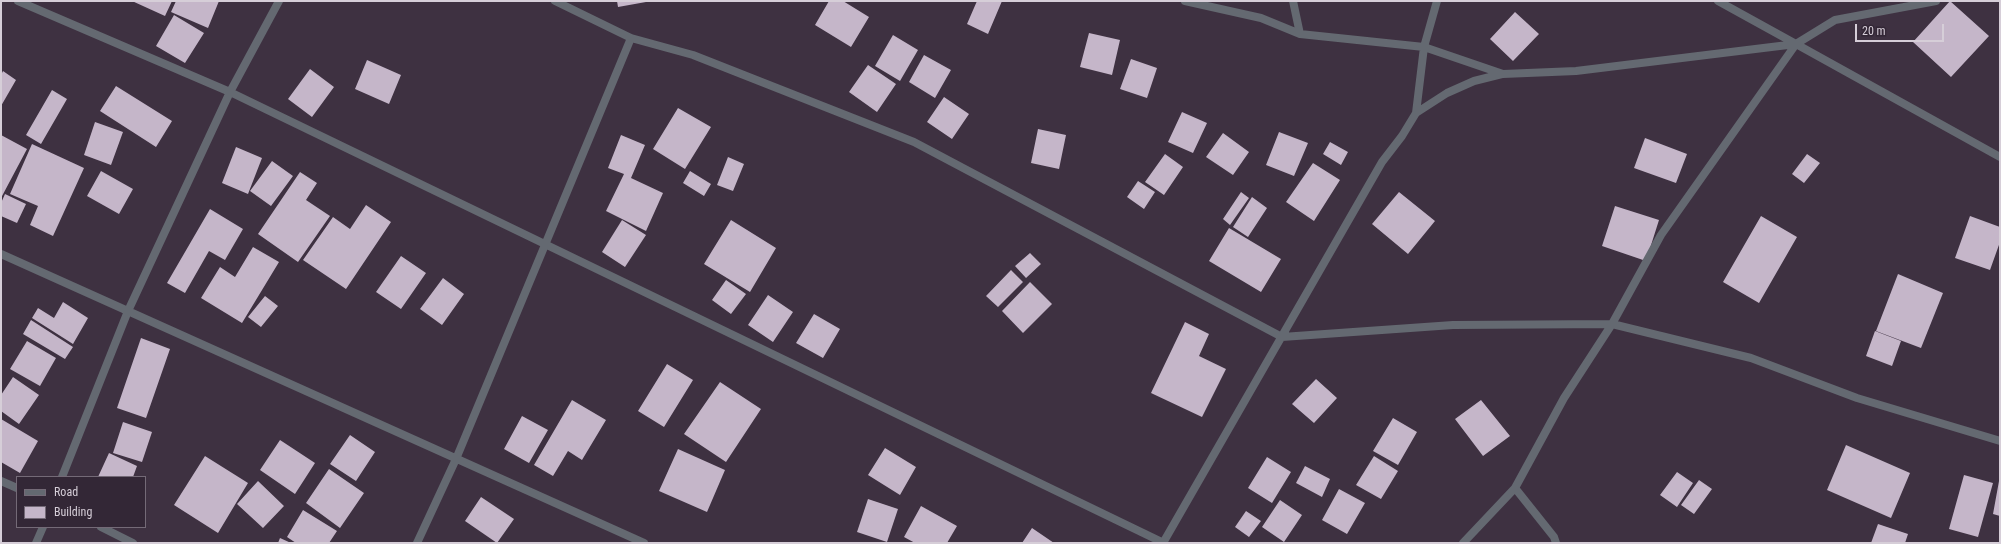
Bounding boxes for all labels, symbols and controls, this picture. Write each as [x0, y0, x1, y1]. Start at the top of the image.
scale bar [1857, 16, 1946, 42]
text: 20 m [1862, 24, 1886, 38]
legend [16, 476, 146, 528]
text: Road [54, 485, 78, 499]
text: Building [54, 505, 92, 519]

